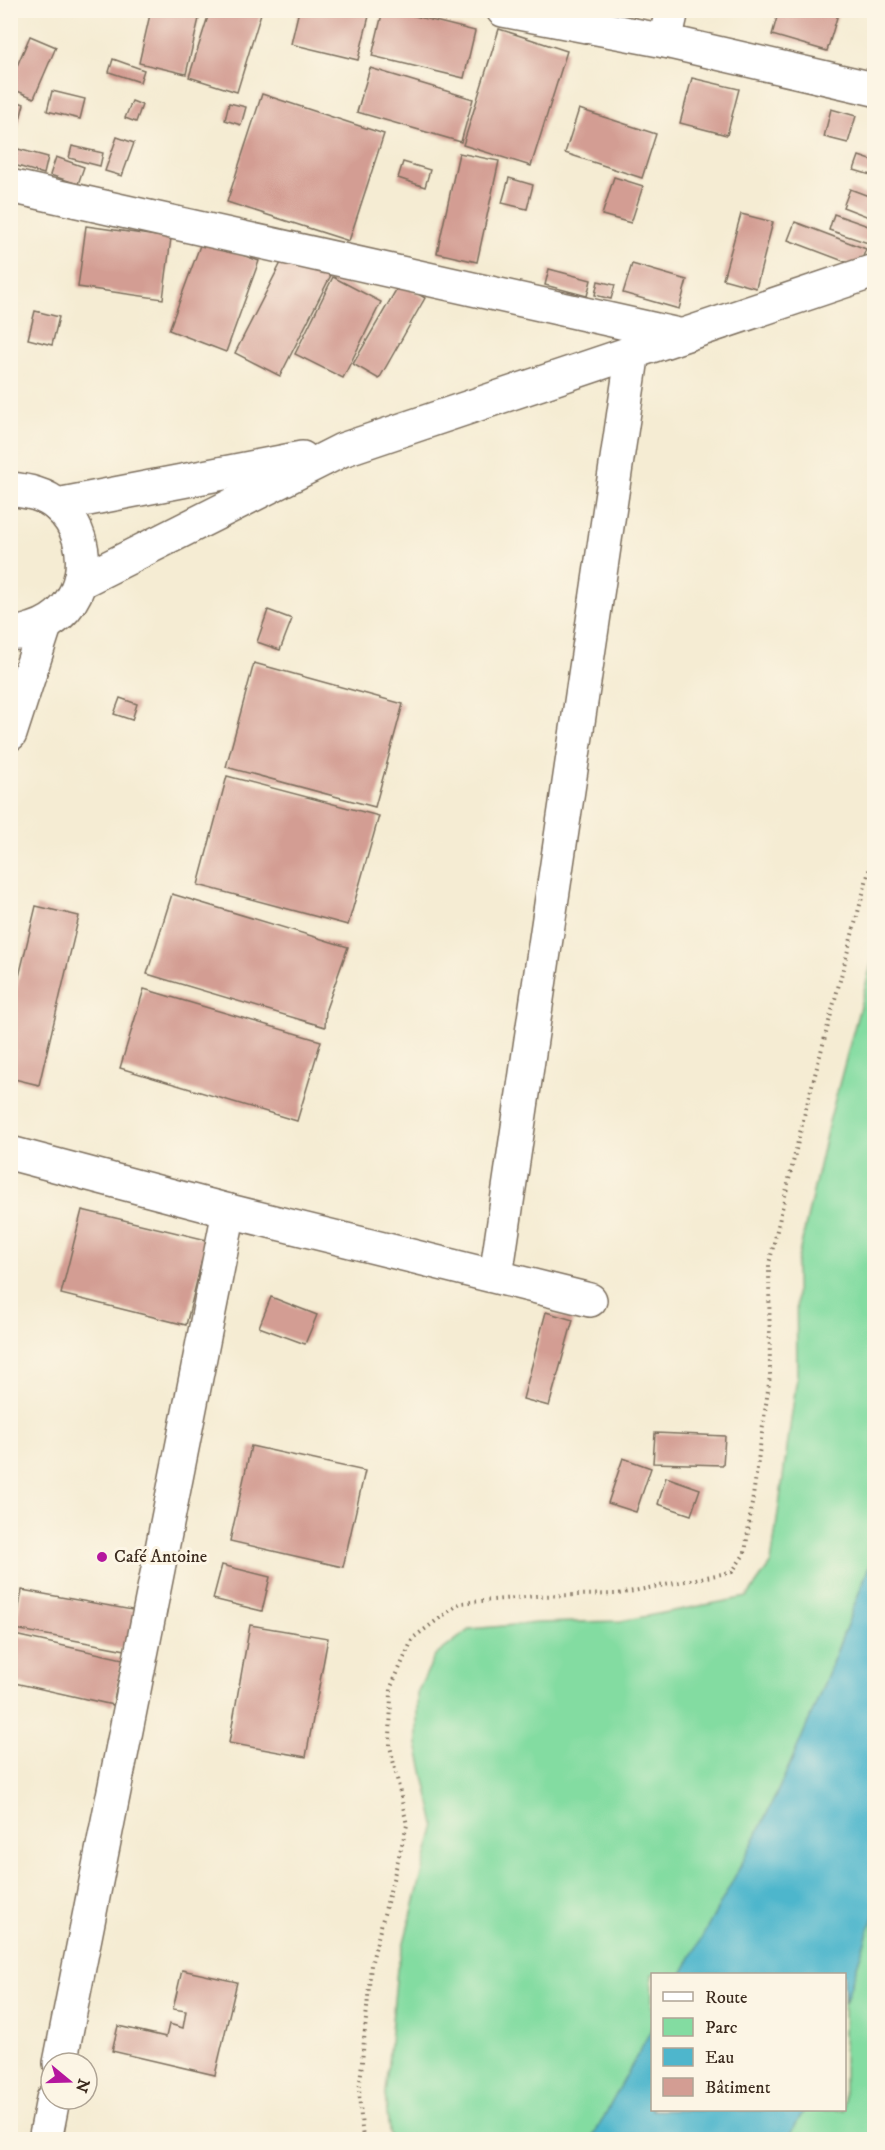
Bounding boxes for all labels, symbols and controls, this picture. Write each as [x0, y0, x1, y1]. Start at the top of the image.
place label: Café Antoine [114, 1546, 207, 1568]
marker: Café Antoine [95, 1550, 109, 1564]
legend [651, 1973, 846, 2111]
text: Route [705, 1987, 748, 2009]
text: Parc [705, 2017, 738, 2039]
text: Eau [705, 2047, 734, 2069]
north arrow [39, 2051, 99, 2111]
text: N [71, 2076, 94, 2095]
text: Bâtiment [705, 2077, 771, 2099]

